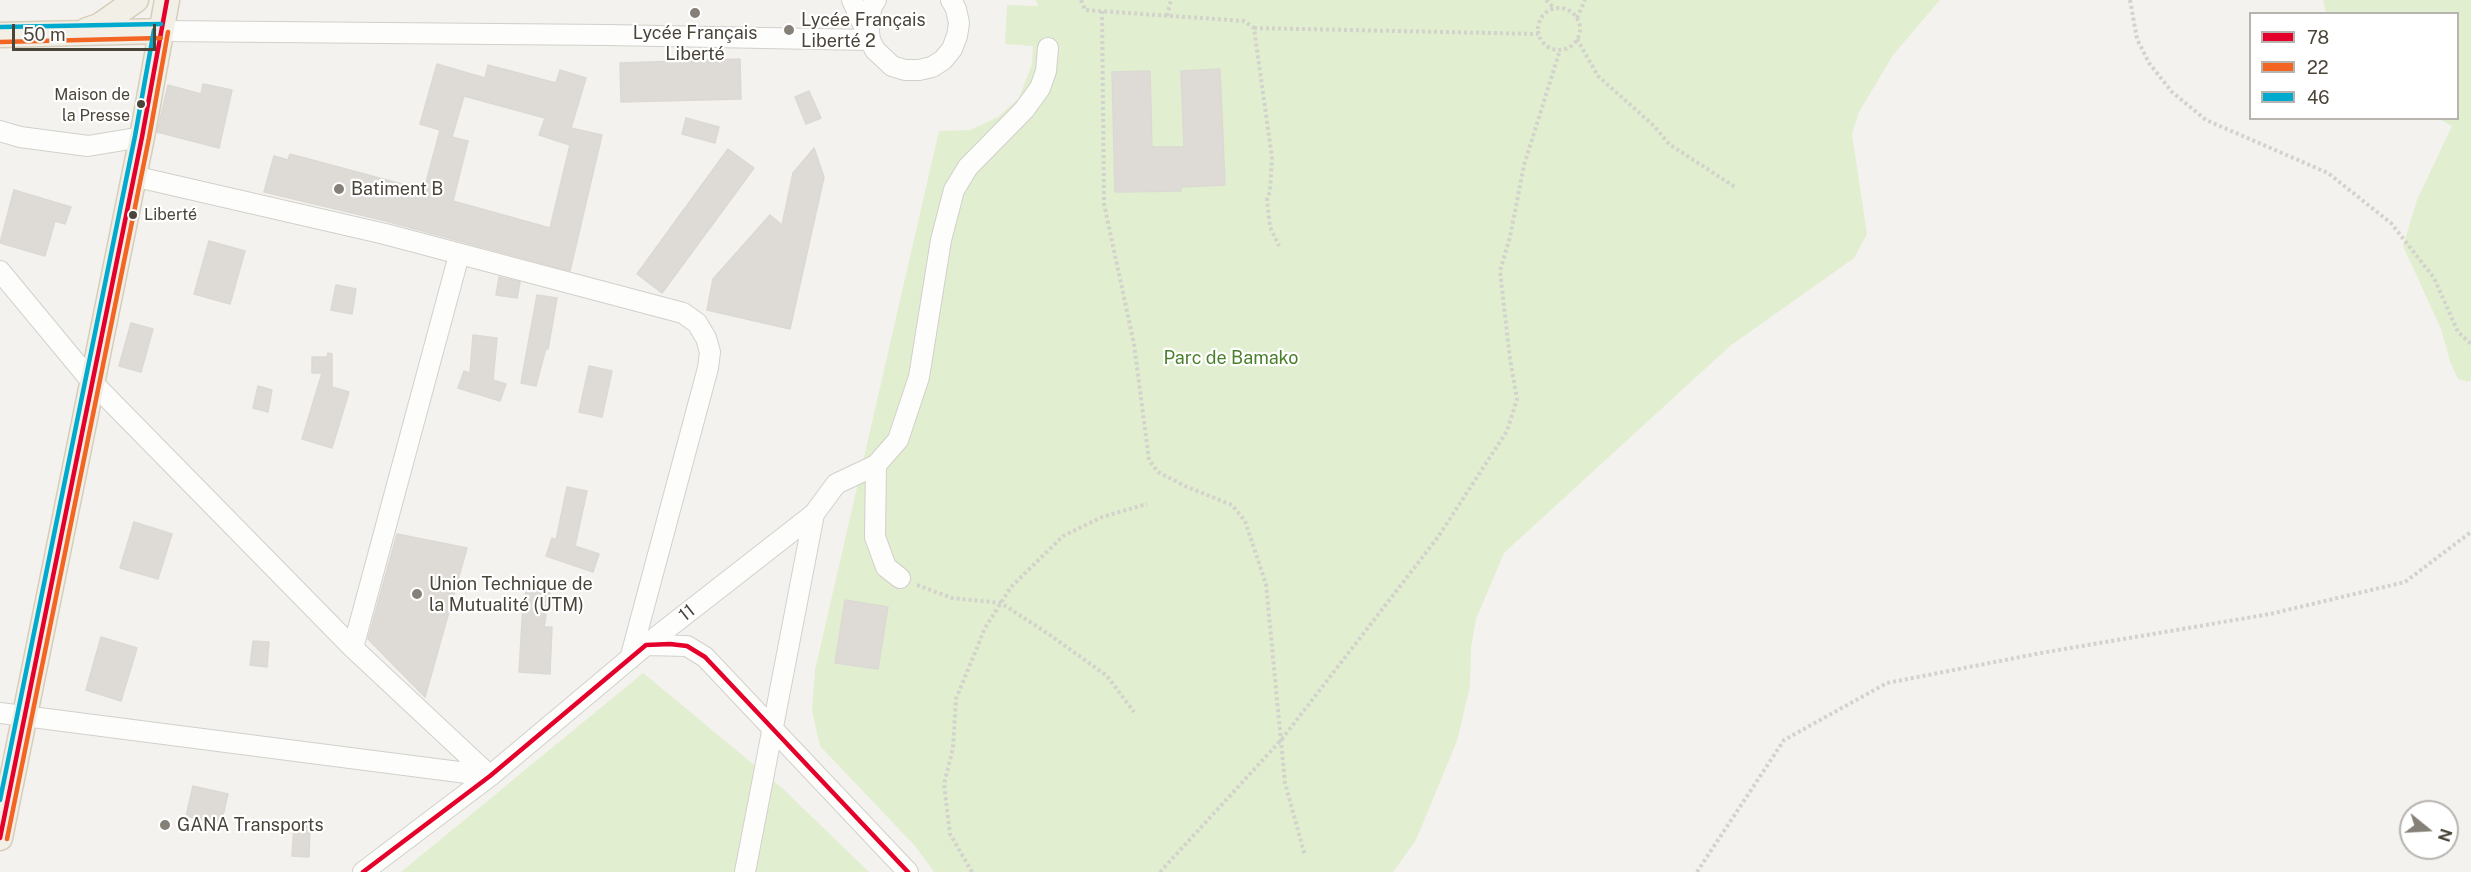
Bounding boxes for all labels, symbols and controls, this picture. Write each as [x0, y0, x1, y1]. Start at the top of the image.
marker: Lycée Français Liberté [688, 6, 702, 20]
place label: Lycée Français Liberté 2 [801, 9, 926, 52]
scale bar [15, 12, 159, 50]
legend [2249, 12, 2459, 120]
place label: Lycée Français Liberté [633, 22, 757, 64]
marker: Lycée Français Liberté 2 [782, 23, 796, 37]
text: 50 m [23, 24, 66, 45]
text: 78 [2307, 27, 2329, 48]
text: 22 [2307, 57, 2328, 78]
place label: Maison de la Presse [54, 85, 130, 123]
text: 46 [2307, 87, 2330, 108]
marker: Maison de la Presse [135, 98, 147, 110]
place label: Batiment B [351, 178, 443, 200]
marker: Batiment B [332, 182, 346, 196]
place label: Liberté [144, 205, 197, 225]
marker: Liberté [127, 209, 139, 221]
park label: Parc de Bamako [1164, 347, 1298, 369]
place label: Union Technique de la Mutualité (UTM) [429, 573, 593, 616]
marker: Union Technique de la Mutualité (UTM) [410, 587, 424, 601]
street label: 11 [675, 600, 699, 626]
north arrow [2399, 800, 2459, 860]
place label: GANA Transports [177, 814, 324, 836]
marker: GANA Transports [158, 818, 172, 832]
text: N [2434, 826, 2456, 844]

